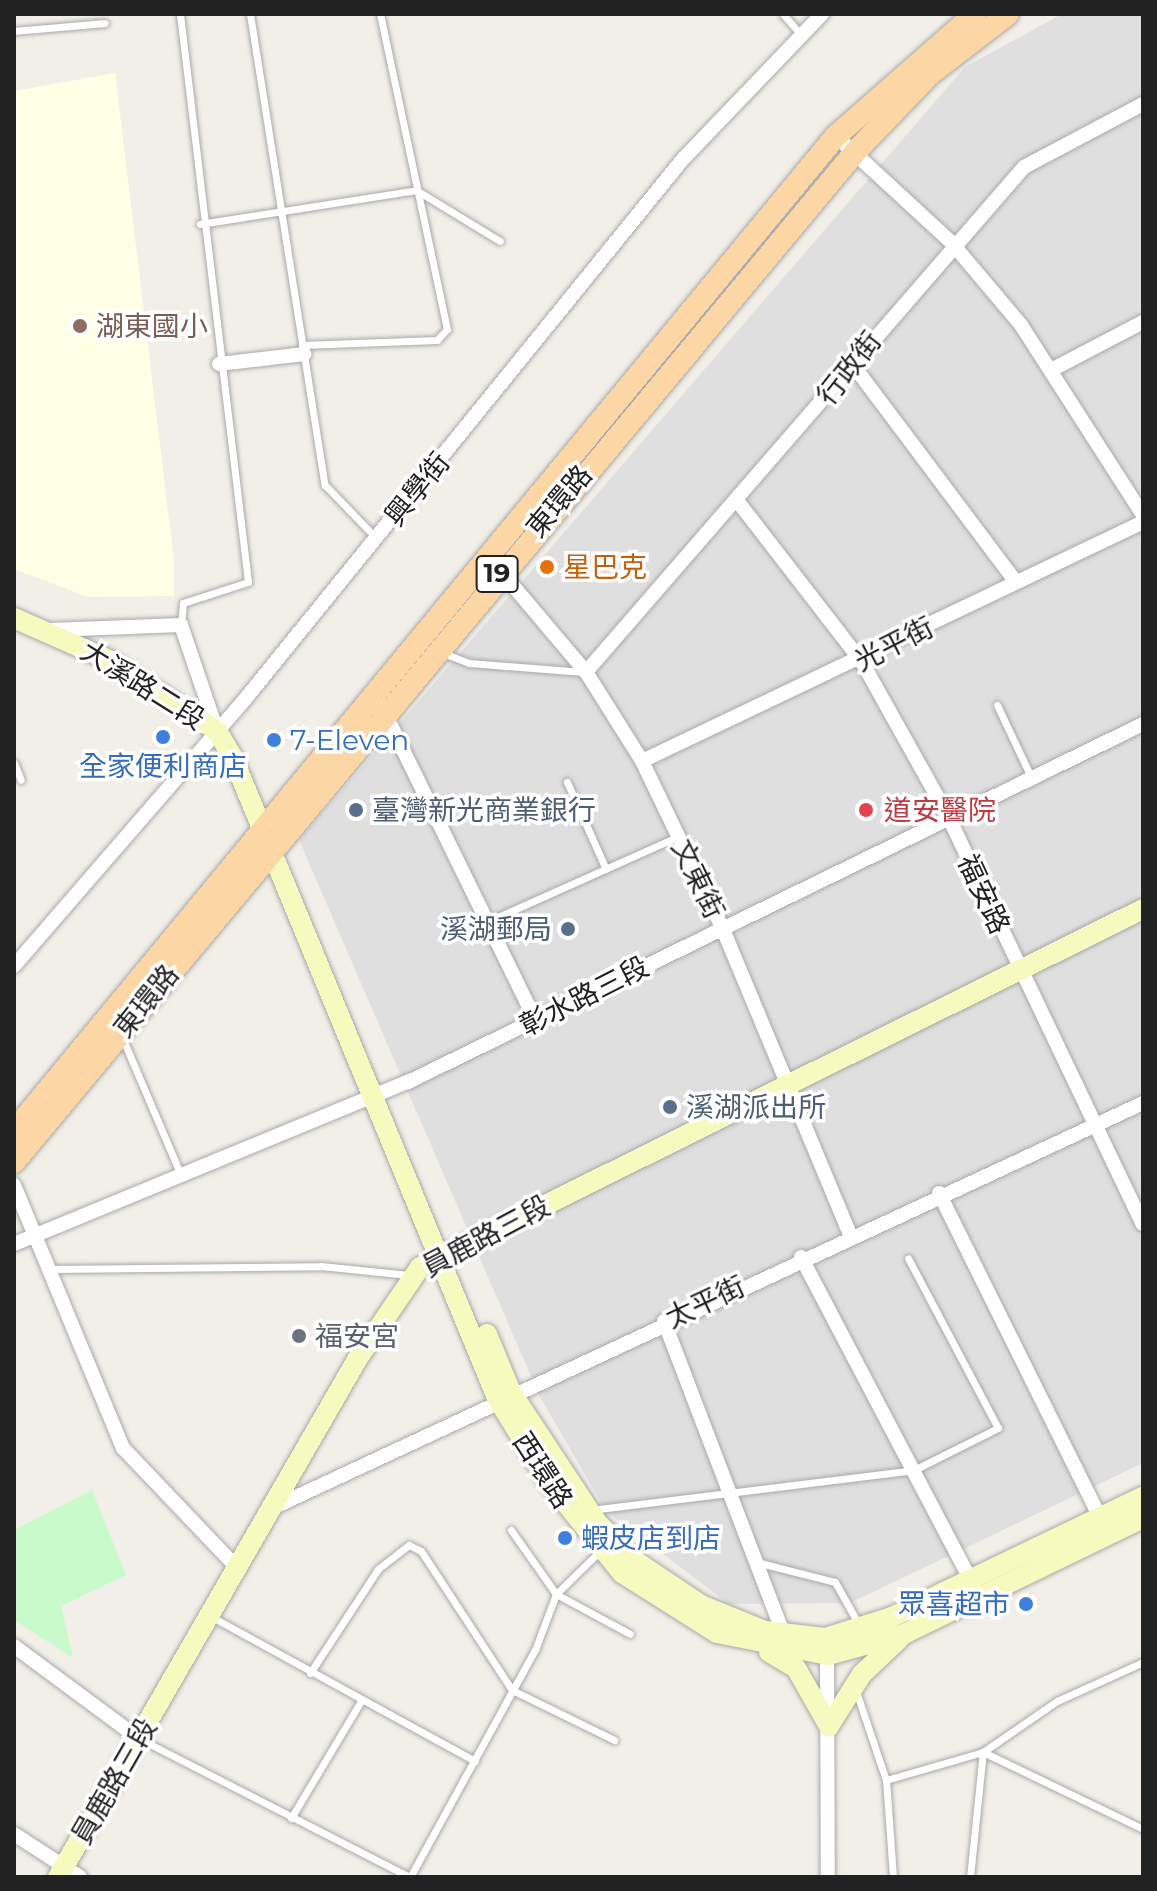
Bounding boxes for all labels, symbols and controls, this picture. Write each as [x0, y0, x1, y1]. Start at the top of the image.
place label: 湖東國小 [96, 309, 208, 343]
marker: 湖東國小 [71, 317, 89, 335]
street label: 行政街 [810, 325, 888, 411]
street label: 興學街 [378, 446, 456, 532]
street label: 東環路 [519, 458, 599, 544]
place label: 星巴克 [563, 550, 647, 584]
road number: 19 [475, 552, 519, 596]
marker: 星巴克 [538, 558, 556, 576]
street label: 光平街 [849, 610, 939, 678]
street label: 大溪路二段 [75, 634, 211, 736]
place label: 7-Eleven [290, 723, 409, 757]
marker: 全家便利商店 [154, 728, 172, 746]
marker: 7-Eleven [265, 731, 283, 749]
place label: 全家便利商店 [79, 749, 247, 783]
place label: 臺灣新光商業銀行 [372, 793, 596, 827]
place label: 道安醫院 [884, 793, 996, 827]
marker: 道安醫院 [855, 799, 877, 821]
marker: 臺灣新光商業銀行 [347, 801, 365, 819]
street label: 文東街 [664, 834, 732, 924]
street label: 福安路 [951, 849, 1017, 939]
place label: 溪湖郵局 [440, 912, 552, 946]
marker: 溪湖郵局 [559, 920, 577, 938]
street label: 彰水路三段 [514, 949, 654, 1043]
street label: 東環路 [107, 958, 185, 1044]
place label: 溪湖派出所 [686, 1090, 826, 1124]
marker: 溪湖派出所 [661, 1098, 679, 1116]
street label: 員鹿路三段 [416, 1188, 556, 1284]
street label: 太平街 [660, 1269, 750, 1335]
place label: 福安宮 [315, 1319, 399, 1353]
marker: 福安宮 [290, 1327, 308, 1345]
street label: 西環路 [506, 1426, 580, 1514]
place label: 蝦皮店到店 [581, 1521, 721, 1555]
marker: 蝦皮店到店 [556, 1529, 574, 1547]
place label: 眾喜超市 [898, 1587, 1010, 1621]
marker: 眾喜超市 [1017, 1595, 1035, 1613]
street label: 員鹿路三段 [64, 1712, 164, 1850]

